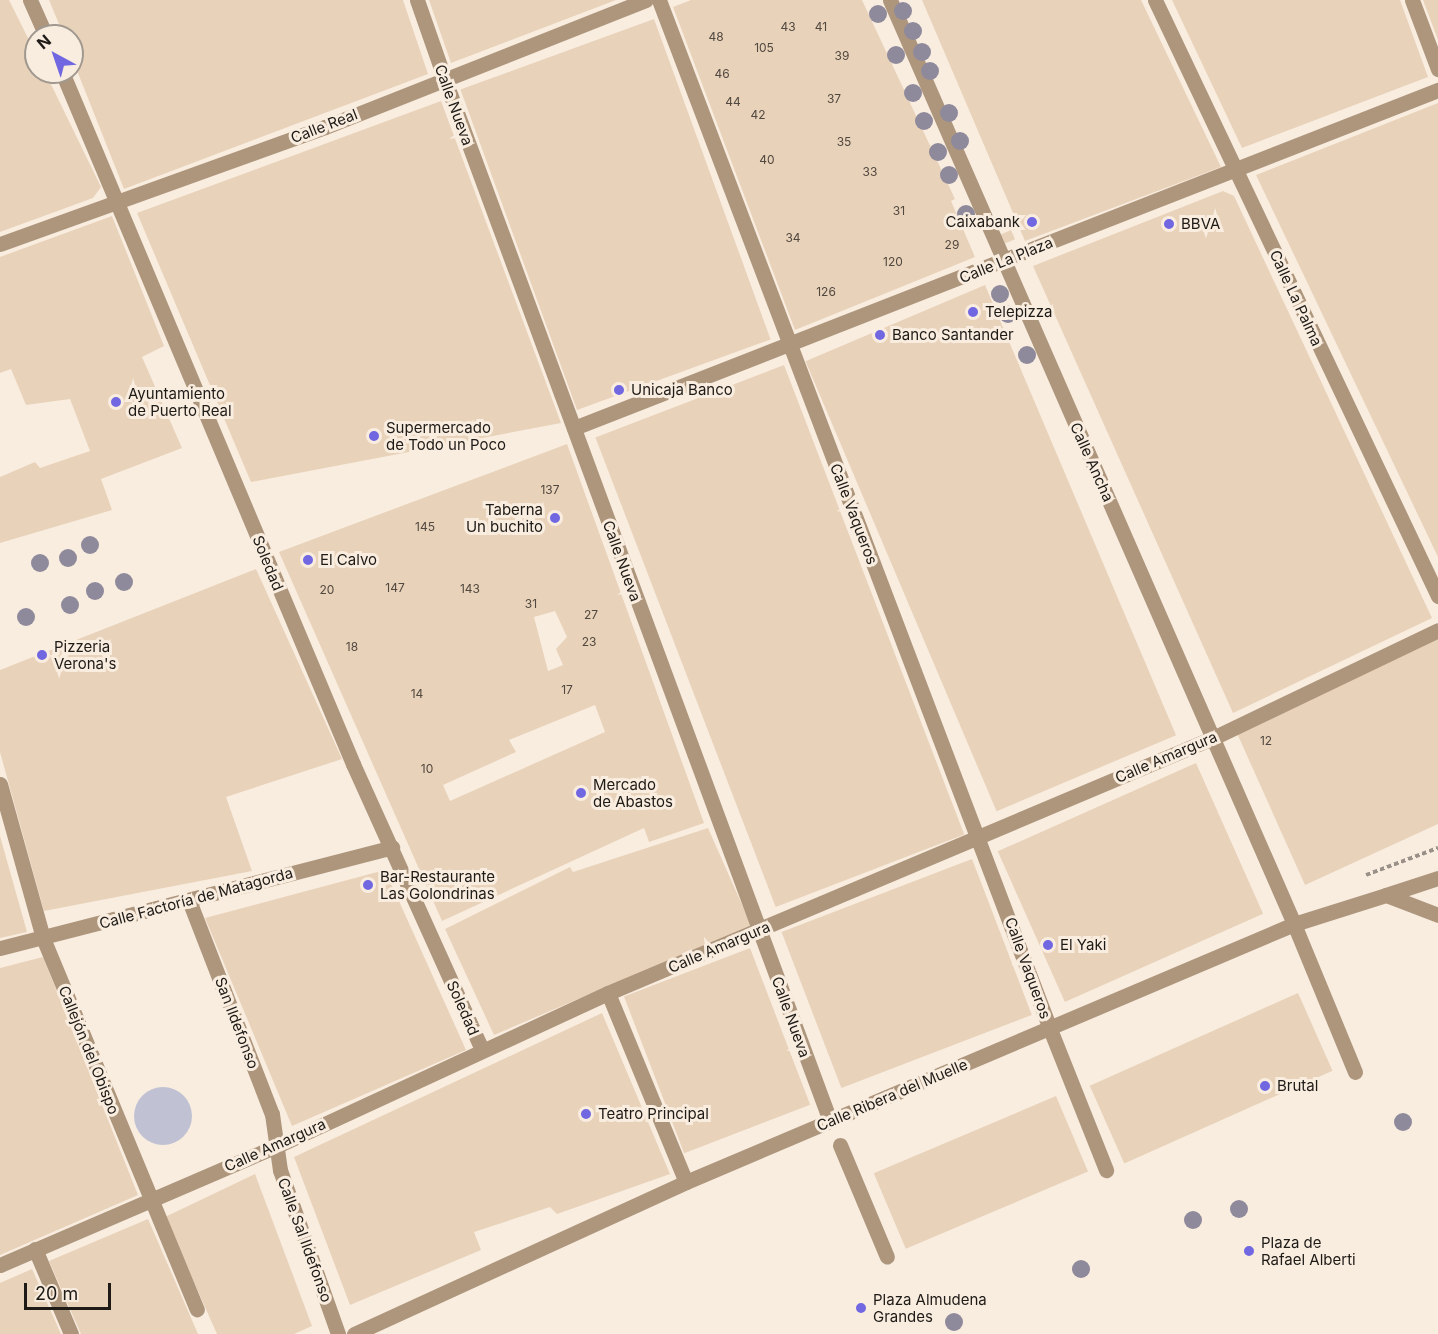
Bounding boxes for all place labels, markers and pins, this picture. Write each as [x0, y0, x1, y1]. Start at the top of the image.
place label: Caixabank [946, 213, 1020, 231]
marker: Caixabank [1025, 215, 1039, 229]
place label: BBVA [1181, 215, 1220, 233]
marker: BBVA [1162, 217, 1176, 231]
place label: Telepizza [985, 303, 1052, 321]
marker: Telepizza [966, 305, 980, 319]
place label: Banco Santander [892, 326, 1014, 344]
marker: Banco Santander [873, 328, 887, 342]
place label: Unicaja Banco [631, 381, 733, 399]
marker: Unicaja Banco [612, 383, 626, 397]
place label: Ayuntamiento de Puerto Real [128, 384, 232, 419]
marker: Ayuntamiento de Puerto Real [109, 395, 123, 409]
place label: Supermercado de Todo un Poco [386, 418, 506, 453]
marker: Supermercado de Todo un Poco [367, 429, 381, 443]
place label: Taberna Un buchito [466, 500, 543, 535]
marker: Taberna Un buchito [548, 511, 562, 525]
place label: El Calvo [320, 551, 377, 569]
marker: El Calvo [301, 553, 315, 567]
place label: Pizzeria Verona's [54, 637, 116, 672]
marker: Pizzeria Verona's [35, 648, 49, 662]
place label: Mercado de Abastos [593, 775, 673, 810]
marker: Mercado de Abastos [574, 786, 588, 800]
place label: Bar-Restaurante Las Golondrinas [380, 867, 495, 902]
marker: Bar-Restaurante Las Golondrinas [361, 878, 375, 892]
place label: El Yaki [1060, 936, 1106, 954]
marker: El Yaki [1041, 938, 1055, 952]
place label: Brutal [1277, 1077, 1318, 1095]
marker: Brutal [1258, 1079, 1272, 1093]
place label: Teatro Principal [598, 1105, 709, 1123]
marker: Teatro Principal [579, 1107, 593, 1121]
place label: Plaza de Rafael Alberti [1261, 1233, 1356, 1268]
marker: Plaza de Rafael Alberti [1242, 1244, 1256, 1258]
place label: Plaza Almudena Grandes [873, 1290, 987, 1325]
marker: Plaza Almudena Grandes [854, 1301, 868, 1315]

